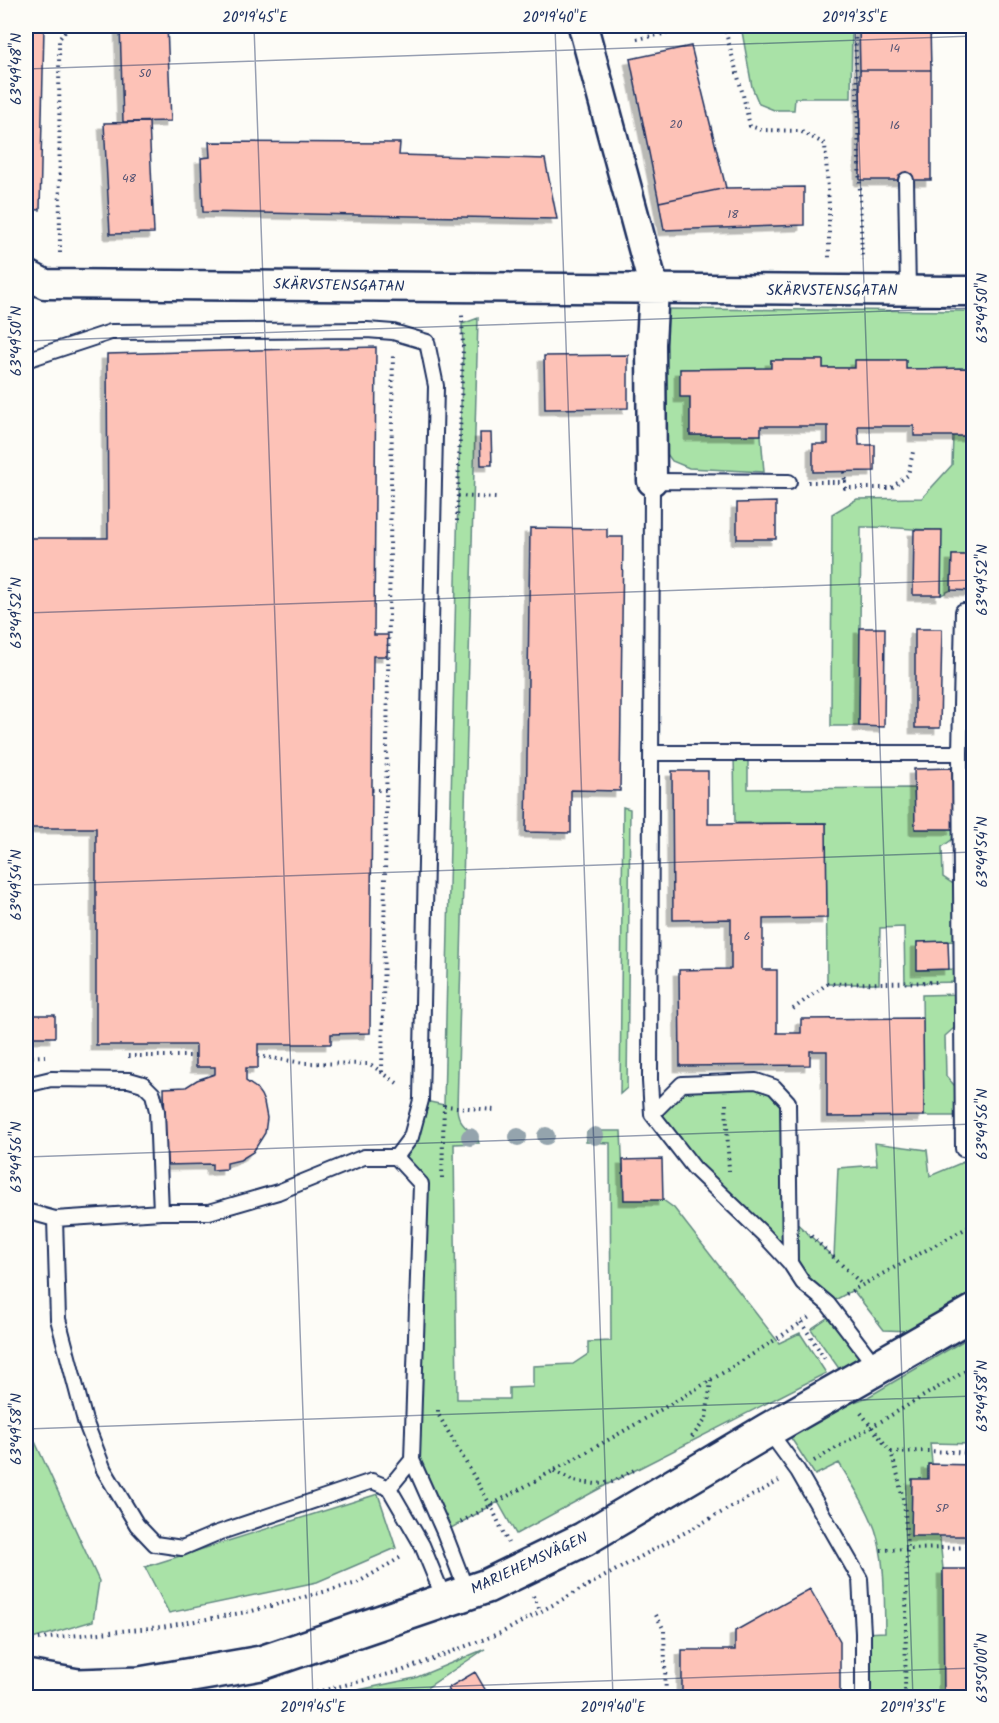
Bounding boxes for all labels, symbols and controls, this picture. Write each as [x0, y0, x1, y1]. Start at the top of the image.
text: 20°19'45"E [222, 6, 289, 30]
text: 20°19'40"E [522, 6, 589, 30]
text: 20°19'35"E [822, 6, 889, 30]
text: 63°49'48"N [5, 33, 29, 105]
house number: 14 [890, 39, 901, 58]
house number: 50 [139, 64, 151, 83]
house number: 20 [670, 115, 682, 134]
house number: 16 [890, 116, 900, 135]
house number: 48 [122, 169, 137, 188]
house number: 18 [728, 205, 739, 224]
street label: SKÄRVSTENSGATAN [273, 273, 405, 299]
text: 63°49'50"N [971, 273, 995, 343]
street label: SKÄRVSTENSGATAN [766, 279, 898, 303]
text: 63°49'50"N [5, 306, 29, 376]
text: 63°49'52"N [971, 544, 995, 616]
text: 63°49'52"N [5, 577, 29, 649]
text: 63°49'54"N [971, 816, 995, 888]
text: 63°49'54"N [5, 849, 29, 921]
house number: 6 [744, 927, 750, 946]
text: 63°49'56"N [971, 1088, 995, 1160]
text: 63°49'56"N [5, 1121, 29, 1193]
text: 63°49'58"N [971, 1360, 995, 1432]
text: 63°49'58"N [5, 1393, 29, 1465]
house number: 5P [936, 1499, 949, 1518]
street label: MARIEHEMSVÄGEN [467, 1526, 592, 1602]
text: 63°50'00"N [971, 1633, 995, 1703]
text: 20°19'45"E [280, 1696, 347, 1720]
text: 20°19'40"E [580, 1696, 647, 1720]
text: 20°19'35"E [880, 1696, 947, 1720]

